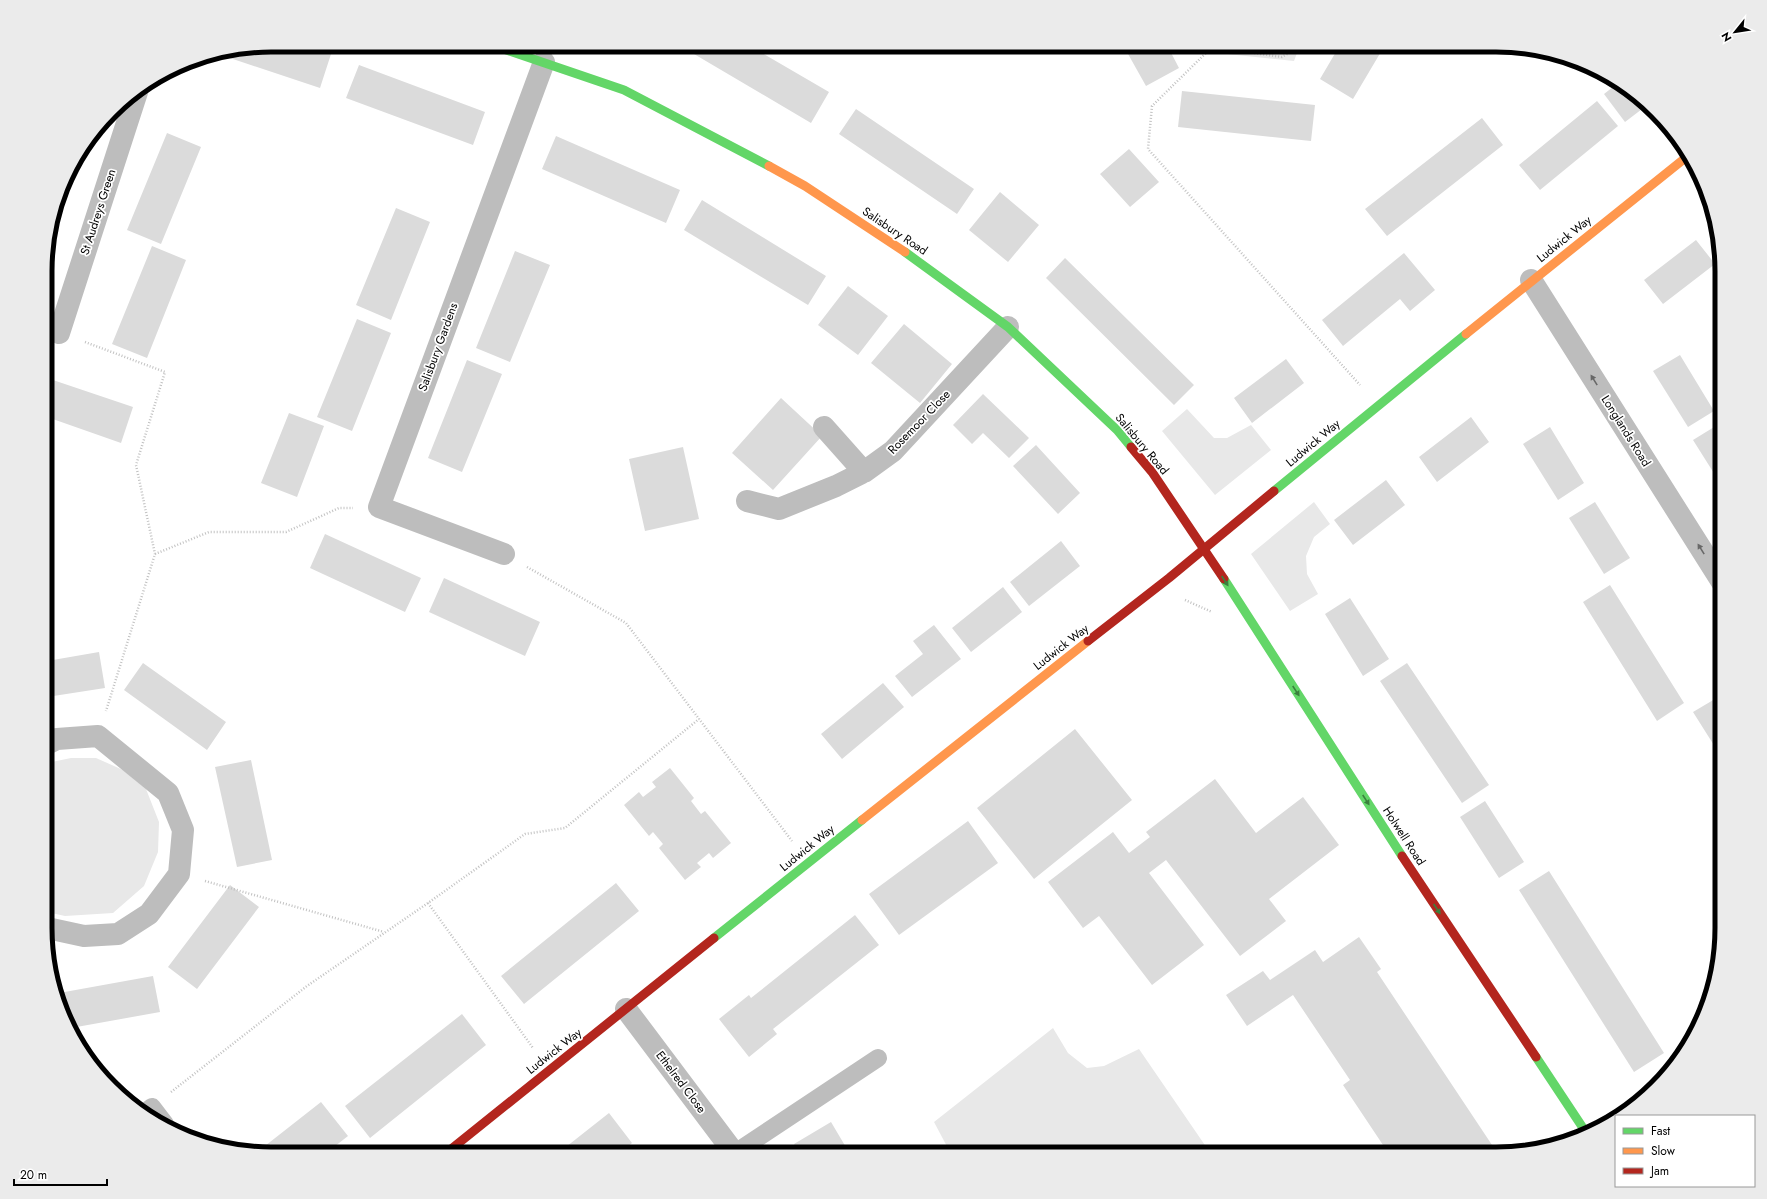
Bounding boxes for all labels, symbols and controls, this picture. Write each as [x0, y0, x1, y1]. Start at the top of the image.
north arrow [1715, 12, 1755, 52]
text: N [1717, 29, 1735, 45]
street label: St Audreys Green [76, 167, 120, 257]
street label: Salisbury Road [859, 202, 931, 260]
street label: Ludwick Way [1533, 211, 1596, 267]
street label: Salisbury Gardens [414, 300, 462, 394]
one-way arrow [1590, 374, 1597, 386]
street label: Rosemoor Close [884, 386, 954, 458]
street label: Longlands Road [1597, 392, 1655, 470]
street label: Salisbury Road [1111, 409, 1173, 479]
street label: Ludwick Way [1282, 414, 1345, 471]
one-way arrow [1697, 543, 1704, 555]
one-way arrow [1222, 575, 1229, 587]
street label: Ludwick Way [1030, 619, 1093, 674]
one-way arrow [1292, 685, 1300, 696]
one-way arrow [1362, 795, 1370, 805]
street label: Holwell Road [1378, 803, 1430, 869]
street label: Ludwick Way [776, 820, 839, 876]
one-way arrow [1433, 903, 1441, 914]
street label: Ludwick Way [523, 1023, 586, 1078]
street label: Ethelred Close [652, 1047, 710, 1117]
legend [1615, 1115, 1755, 1187]
text: Fast [1651, 1122, 1670, 1140]
text: Slow [1651, 1142, 1676, 1160]
scale bar [14, 1161, 107, 1187]
text: Jam [1649, 1162, 1669, 1180]
text: 20 m [20, 1166, 47, 1184]

